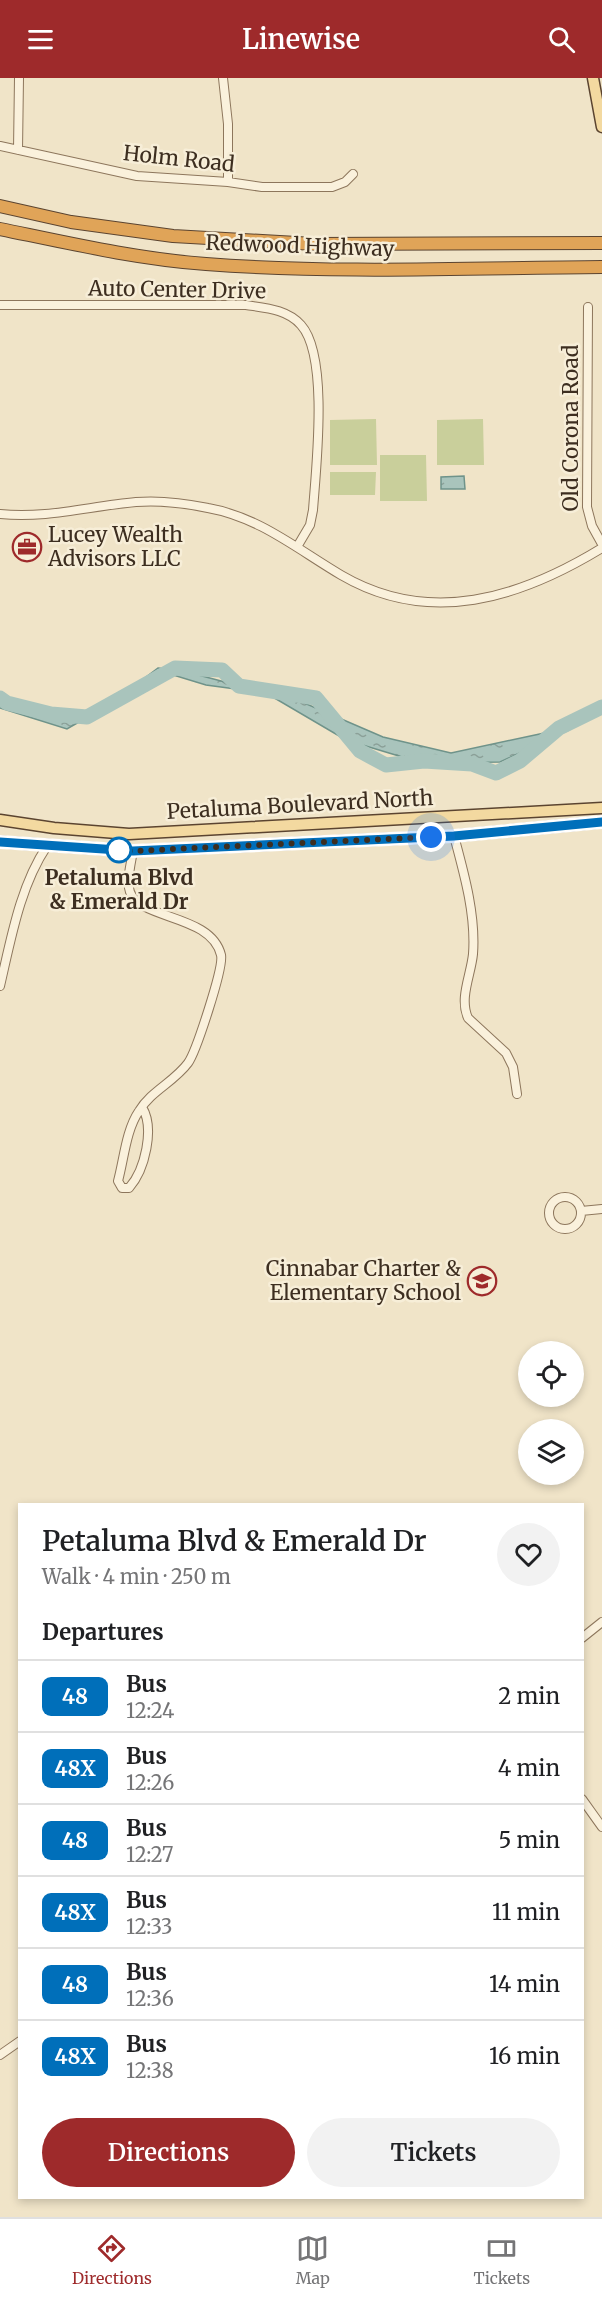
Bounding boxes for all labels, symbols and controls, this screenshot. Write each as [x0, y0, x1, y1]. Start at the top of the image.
text: Linewise [242, 22, 360, 56]
icon: menu [24, 23, 57, 56]
icon: search [545, 23, 578, 56]
street label: Holm Road [122, 139, 236, 178]
street label: Redwood Highway [205, 229, 396, 262]
street label: Auto Center Drive [87, 274, 266, 305]
street label: Old Corona Road [557, 344, 584, 511]
place label: Lucey Wealth Advisors LLC [47, 521, 183, 572]
office icon: Lucey Wealth Advisors LLC [11, 531, 43, 563]
street label: Petaluma Boulevard North [166, 784, 434, 825]
your location [416, 822, 446, 852]
marker: Petaluma Blvd & Emerald Dr [106, 837, 132, 863]
place label: Petaluma Blvd & Emerald Dr [44, 864, 194, 915]
place label: Cinnabar Charter & Elementary School [266, 1255, 462, 1306]
school or university icon: Cinnabar Charter & Elementary School [466, 1265, 498, 1297]
map controls [518, 1341, 584, 1485]
button: locate [518, 1341, 584, 1407]
button: layers [518, 1419, 584, 1485]
text: Petaluma Blvd & Emerald Dr [42, 1523, 427, 1559]
button: heart [497, 1523, 560, 1586]
text: Walk · 4 min · 250 m [42, 1564, 231, 1589]
text: Departures [42, 1618, 164, 1646]
text: Bus [126, 1670, 167, 1698]
text: 2 min [498, 1682, 560, 1710]
text: 48 [62, 1683, 88, 1710]
text: 12:24 [126, 1698, 174, 1723]
text: Bus [126, 1742, 167, 1770]
text: 4 min [498, 1754, 560, 1782]
text: 48X [54, 1755, 96, 1782]
text: 12:26 [126, 1770, 174, 1795]
text: Bus [126, 1814, 167, 1842]
text: 5 min [498, 1826, 560, 1854]
text: 48 [62, 1827, 88, 1854]
text: 12:27 [126, 1842, 173, 1867]
text: Bus [126, 1886, 167, 1914]
text: 11 min [492, 1898, 560, 1926]
text: 48X [54, 1899, 96, 1926]
text: 12:33 [126, 1914, 172, 1939]
text: Bus [126, 1958, 167, 1986]
text: 14 min [489, 1970, 560, 1998]
text: 48 [62, 1971, 88, 1998]
text: 12:36 [126, 1986, 174, 2011]
text: Bus [126, 2030, 167, 2058]
text: 16 min [489, 2042, 560, 2070]
text: 48X [54, 2043, 96, 2070]
text: 12:38 [126, 2058, 174, 2083]
button: Directions [42, 2118, 295, 2187]
button: Tickets [307, 2118, 560, 2187]
tab: Directions [72, 2232, 152, 2288]
tab: Map [296, 2232, 330, 2288]
tab: Tickets [474, 2232, 530, 2288]

